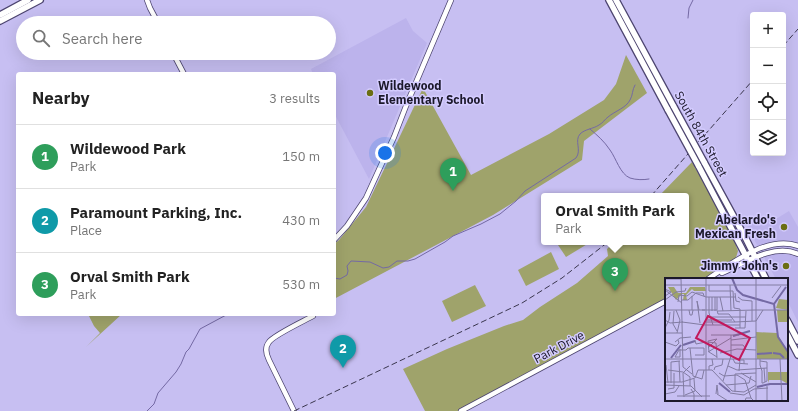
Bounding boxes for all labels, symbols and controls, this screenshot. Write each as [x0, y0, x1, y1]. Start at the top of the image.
map controls [750, 12, 786, 156]
button: + [750, 12, 786, 48]
search box [16, 16, 336, 60]
icon: search [30, 27, 52, 49]
text: Search here [62, 29, 142, 48]
button: − [750, 48, 786, 84]
place label: Wildewood Elementary School [378, 78, 484, 107]
button: locate [750, 84, 786, 120]
text: Nearby [32, 87, 90, 109]
marker: Wildewood Elementary School [365, 88, 375, 98]
street label: South 84th Street [672, 88, 731, 179]
text: 3 results [269, 90, 320, 107]
button: layers [750, 120, 786, 156]
text: Wildewood Park [70, 139, 186, 158]
your location [375, 143, 395, 163]
text: 1 [41, 148, 49, 165]
text: 150 m [282, 148, 320, 165]
text: Park [70, 158, 96, 175]
pin: 1 [440, 158, 466, 191]
popup [541, 193, 689, 245]
text: Orval Smith Park [555, 201, 675, 220]
text: Paramount Parking, Inc. [70, 203, 242, 222]
text: 2 [41, 212, 49, 229]
text: 430 m [282, 212, 320, 229]
place label: Abelardo's Mexican Fresh [695, 212, 776, 241]
text: Park [555, 220, 582, 237]
text: Place [70, 222, 102, 239]
marker: Abelardo's Mexican Fresh [779, 222, 789, 232]
pin: 3 [602, 258, 628, 291]
place label: Jimmy John's [700, 258, 778, 273]
marker: Jimmy John's [781, 261, 791, 271]
text: Orval Smith Park [70, 267, 190, 286]
text: 3 [41, 276, 49, 293]
text: 530 m [282, 276, 320, 293]
inset map [665, 278, 788, 401]
text: Park [70, 286, 96, 303]
street label: Park Drive [531, 327, 587, 366]
pin: 2 [330, 335, 356, 368]

